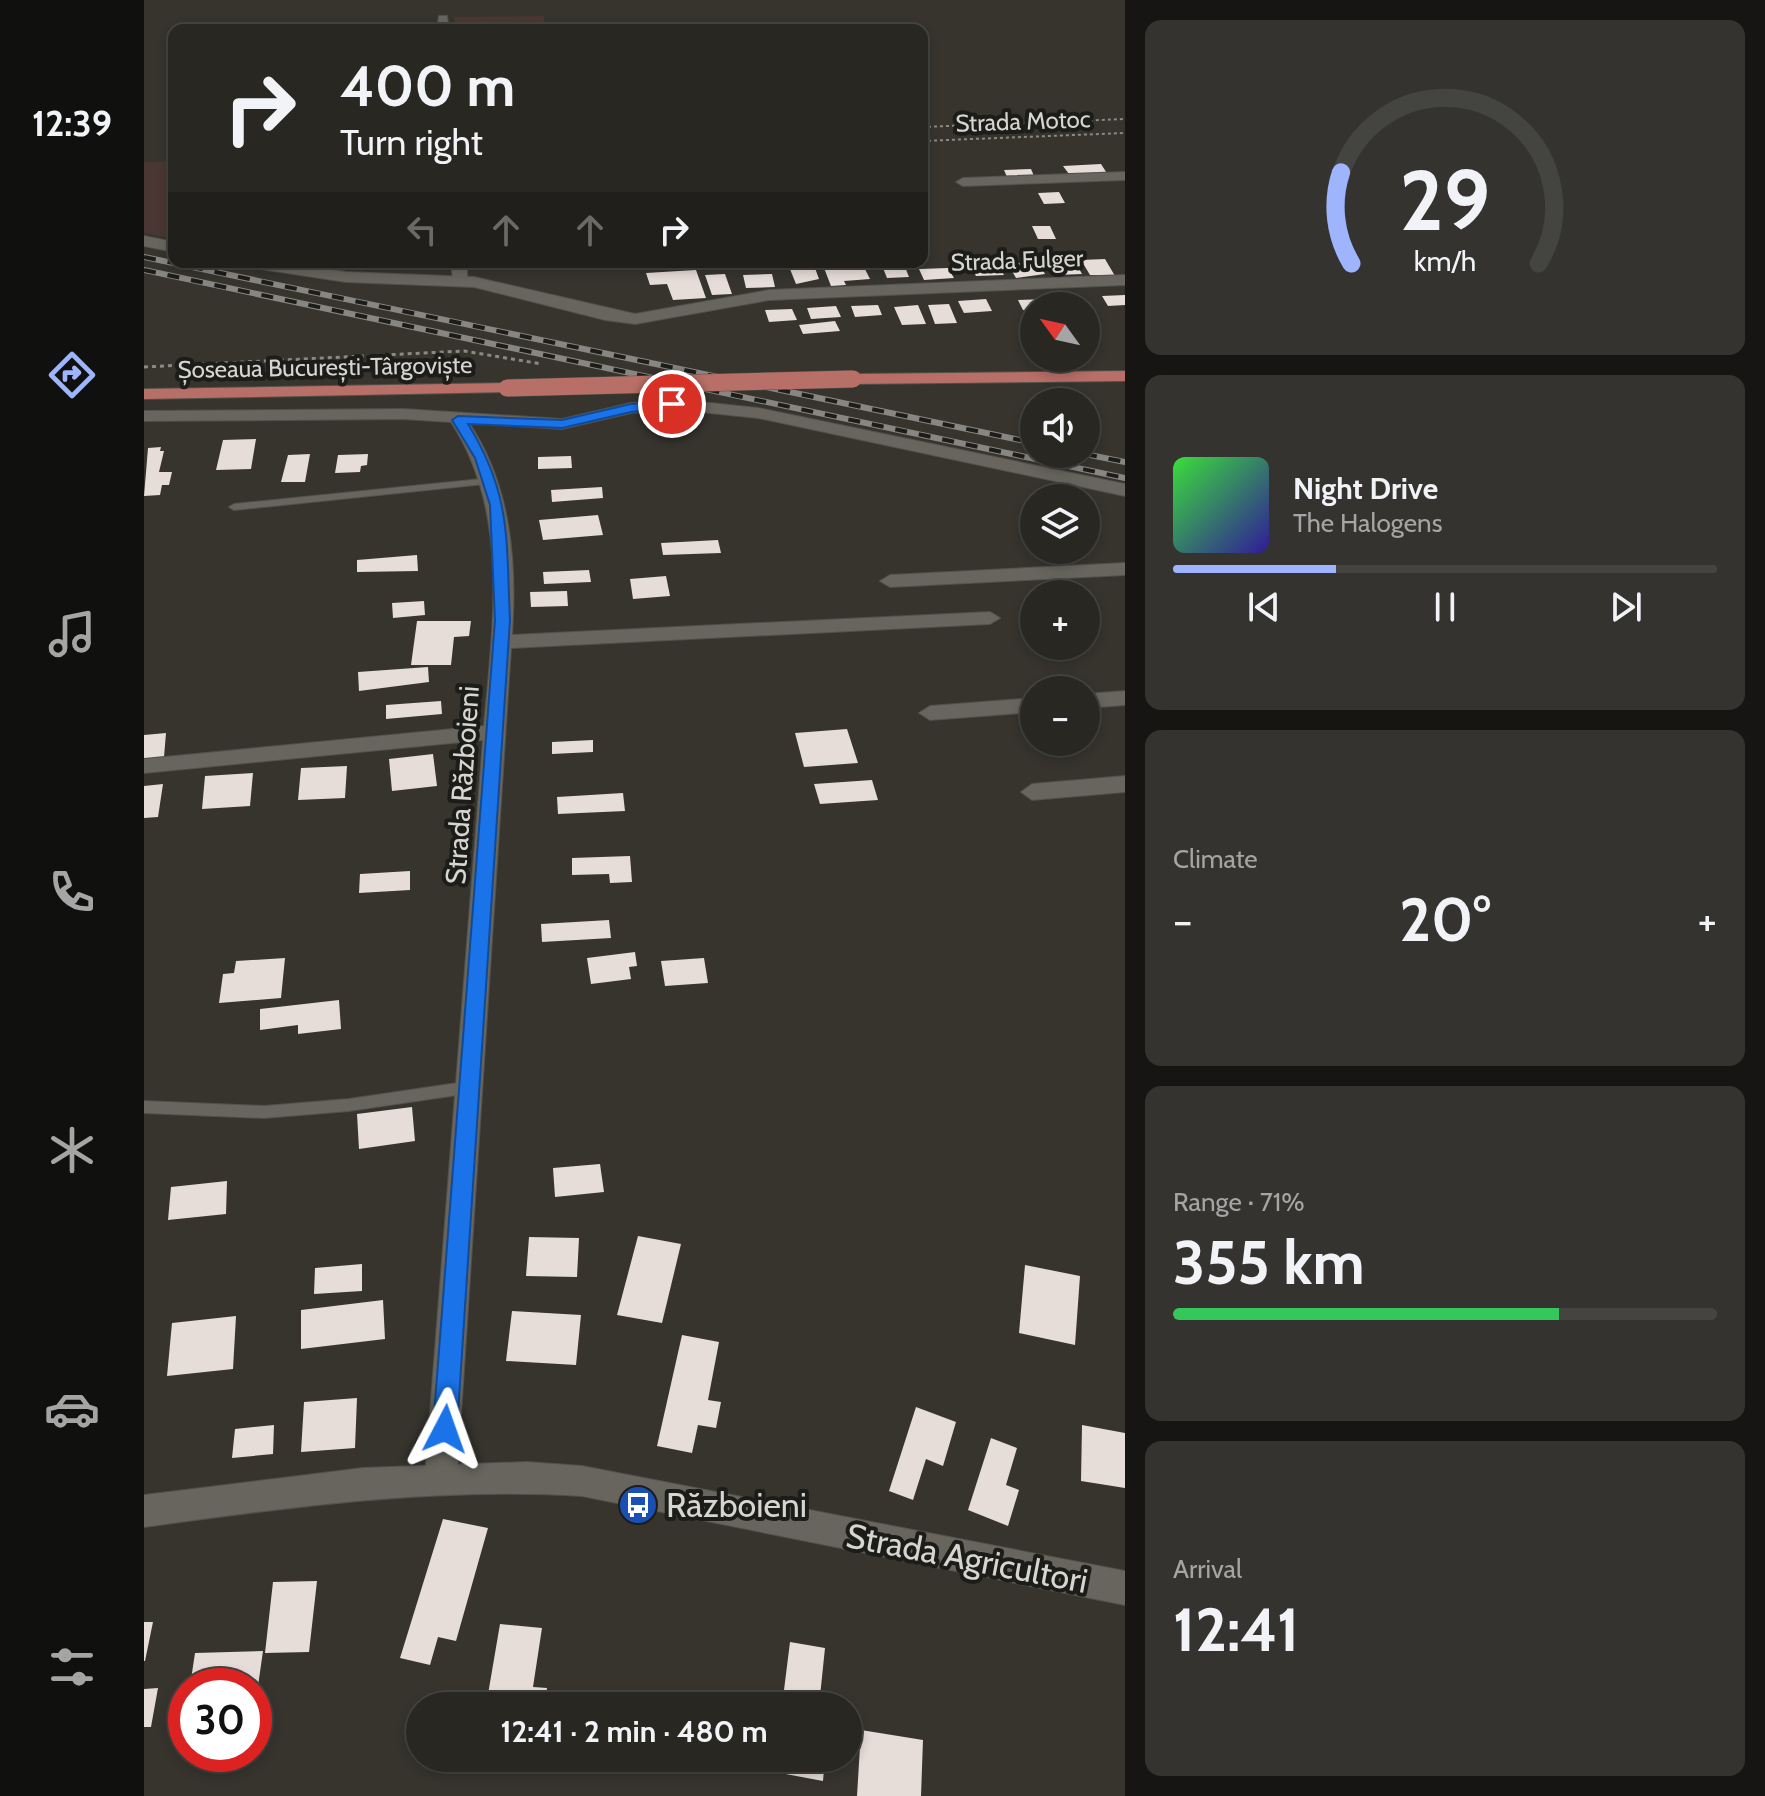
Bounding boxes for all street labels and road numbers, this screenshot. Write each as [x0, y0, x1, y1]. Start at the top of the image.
street label: Strada Motoc [955, 104, 1091, 138]
street label: Strada Fulger [950, 243, 1084, 277]
street label: Șoseaua București-Târgoviște [177, 350, 473, 385]
street label: Strada Războieni [438, 685, 486, 885]
street label: Strada Agricultori [843, 1514, 1091, 1602]

